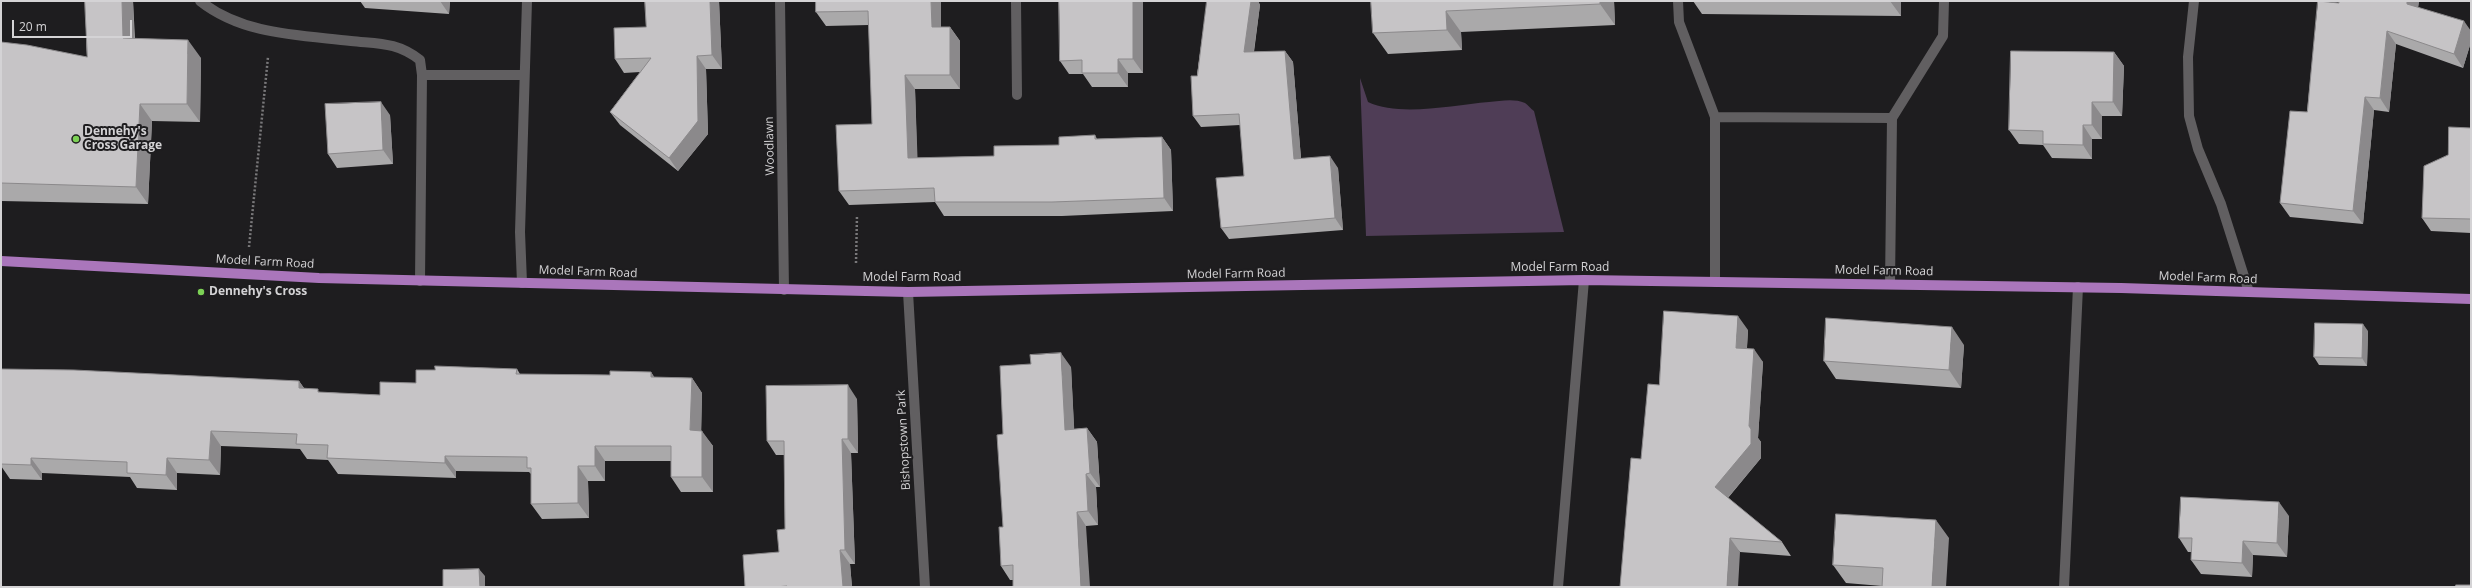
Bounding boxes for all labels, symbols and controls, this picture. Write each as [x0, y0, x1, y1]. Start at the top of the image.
scale bar [14, 12, 134, 38]
text: 20 m [19, 18, 47, 35]
street label: Woodlawn [762, 116, 778, 176]
place label: Dennehy's Cross Garage [84, 125, 162, 153]
marker: Dennehy's Cross Garage [71, 134, 81, 144]
street label: Model Farm Road [215, 252, 315, 272]
street label: Model Farm Road [1511, 261, 1609, 275]
street label: Model Farm Road [538, 263, 638, 281]
street label: Model Farm Road [1834, 263, 1934, 279]
street label: Model Farm Road [1186, 266, 1286, 282]
street label: Model Farm Road [2158, 269, 2258, 287]
street label: Model Farm Road [863, 271, 961, 285]
place label: Dennehy's Cross [209, 285, 307, 299]
marker: Dennehy's Cross [196, 287, 206, 297]
street label: Bishopstown Park [894, 389, 914, 491]

